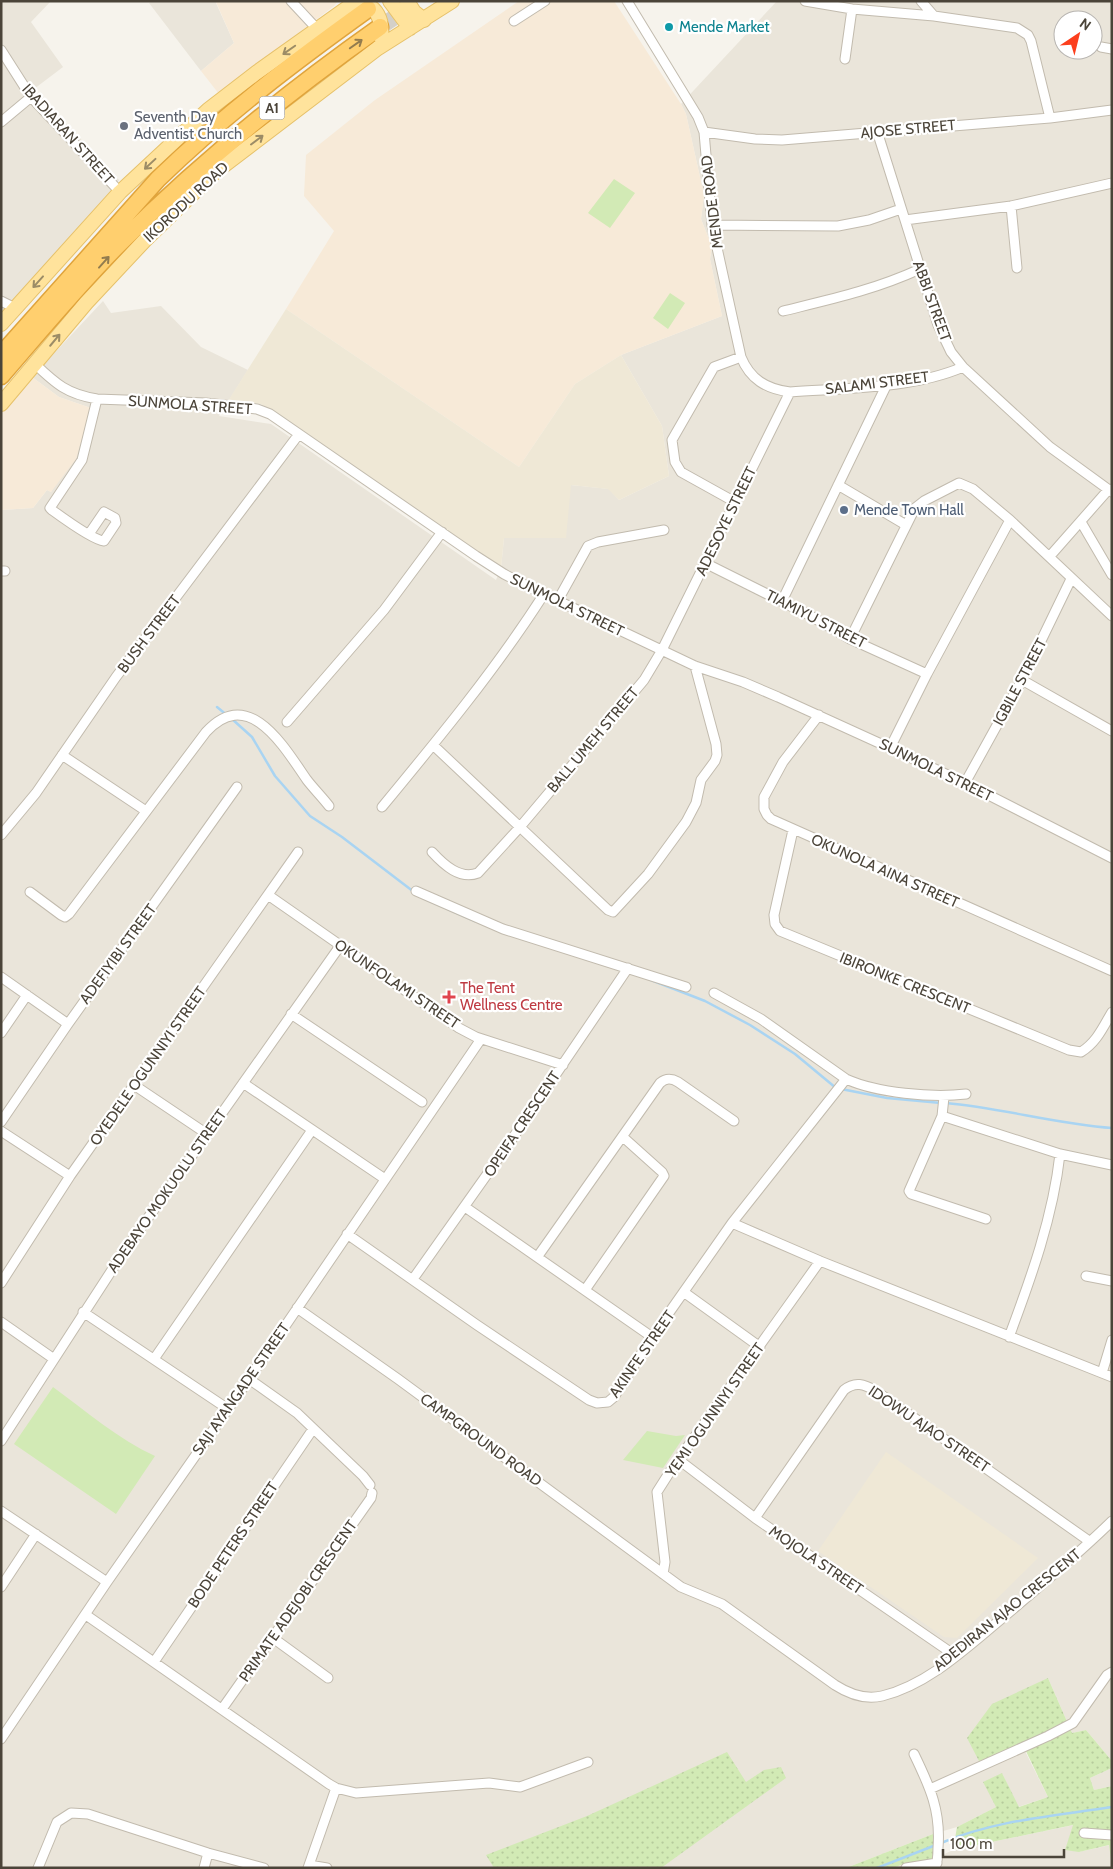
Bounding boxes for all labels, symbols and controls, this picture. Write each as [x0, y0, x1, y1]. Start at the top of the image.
north arrow [1053, 10, 1103, 60]
text: N [1076, 14, 1095, 35]
place label: Mende Market [679, 18, 770, 36]
marker: Mende Market [663, 21, 675, 33]
one-way arrow [349, 39, 363, 49]
one-way arrow [282, 45, 296, 55]
street label: IBADIARAN STREET [18, 80, 118, 188]
road number: A1 [260, 96, 284, 120]
place label: Seventh Day Adventist Church [134, 108, 242, 143]
street label: AJOSE STREET [860, 116, 956, 142]
marker: Seventh Day Adventist Church [118, 120, 130, 132]
one-way arrow [250, 135, 264, 145]
street label: MENDE ROAD [697, 154, 727, 250]
street label: IKORODU ROAD [140, 158, 232, 246]
one-way arrow [143, 158, 156, 170]
one-way arrow [98, 255, 109, 268]
street label: ABBI STREET [909, 258, 955, 344]
one-way arrow [32, 275, 44, 288]
one-way arrow [49, 334, 60, 347]
street label: SALAMI STREET [824, 368, 930, 398]
street label: SUNMOLA STREET [127, 392, 253, 418]
street label: ADESOYE STREET [692, 464, 760, 578]
place label: Mende Town Hall [854, 501, 964, 519]
marker: Mende Town Hall [838, 504, 850, 516]
street label: SUNMOLA STREET [507, 570, 627, 640]
street label: TIAMIYU STREET [763, 586, 869, 652]
street label: BUSH STREET [114, 591, 184, 677]
street label: IGBILE STREET [989, 635, 1051, 729]
street label: BALL UMEH STREET [544, 684, 642, 796]
street label: SUNMOLA STREET [876, 735, 996, 805]
street label: OKUNOLA AINA STREET [808, 830, 962, 912]
street label: ADEFIYIBI STREET [76, 901, 160, 1007]
street label: OKUNFOLAMI STREET [331, 935, 463, 1033]
street label: IBIRONKE CRESCENT [837, 949, 973, 1017]
place label: The Tent Wellness Centre [460, 979, 563, 1014]
street label: OYEDELE OGUNNIYI STREET [86, 983, 210, 1149]
marker: The Tent Wellness Centre [442, 990, 456, 1004]
street label: OPEIFA CRESCENT [480, 1068, 564, 1180]
street label: ADEBAYO MOKUOLU STREET [104, 1106, 230, 1276]
street label: AKINFE STREET [605, 1307, 679, 1401]
street label: SAJI AYANGADE STREET [189, 1320, 293, 1458]
street label: YEMI OGUNNIYI STREET [661, 1339, 768, 1481]
street label: IDOWU AJAO STREET [865, 1382, 993, 1476]
street label: CAMPGROUND ROAD [417, 1390, 545, 1490]
street label: BODE PETERS STREET [184, 1479, 282, 1611]
street label: PRIMATE ADEJOBI CRESCENT [235, 1517, 361, 1685]
street label: MOJOLA STREET [766, 1522, 866, 1598]
street label: ADEDIRAN AJAO CRESCENT [930, 1545, 1084, 1675]
scale bar [943, 1826, 1064, 1858]
text: 100 m [950, 1835, 992, 1853]

